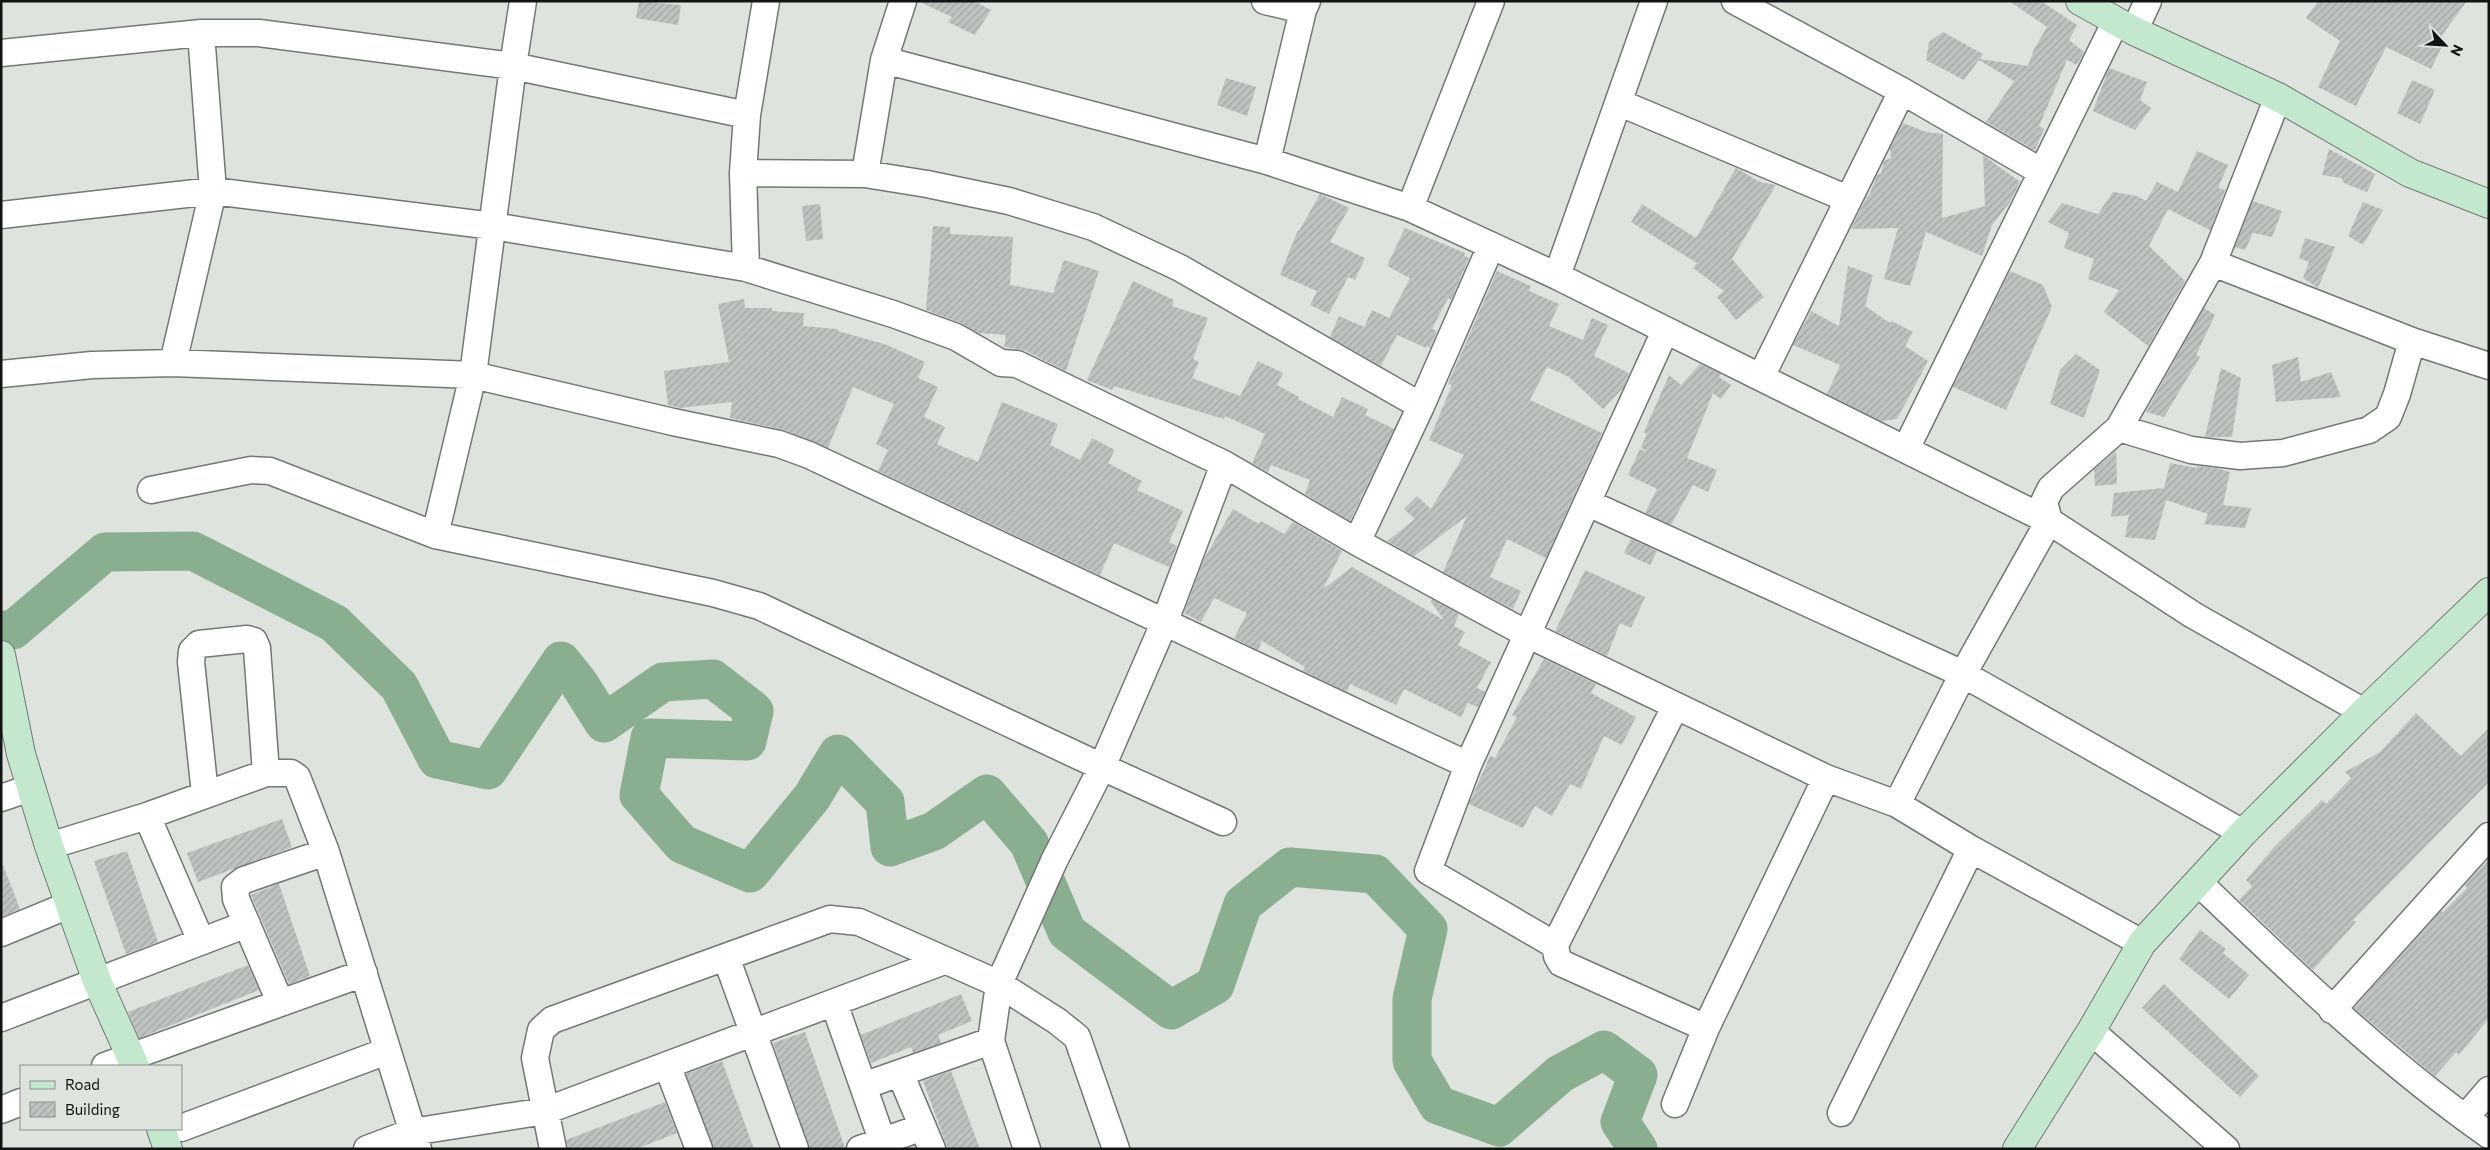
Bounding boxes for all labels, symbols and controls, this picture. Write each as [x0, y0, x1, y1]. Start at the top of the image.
north arrow [2420, 20, 2470, 70]
text: N [2447, 42, 2467, 59]
legend [20, 1065, 182, 1130]
text: Road [65, 1075, 100, 1093]
text: Building [65, 1100, 120, 1118]

